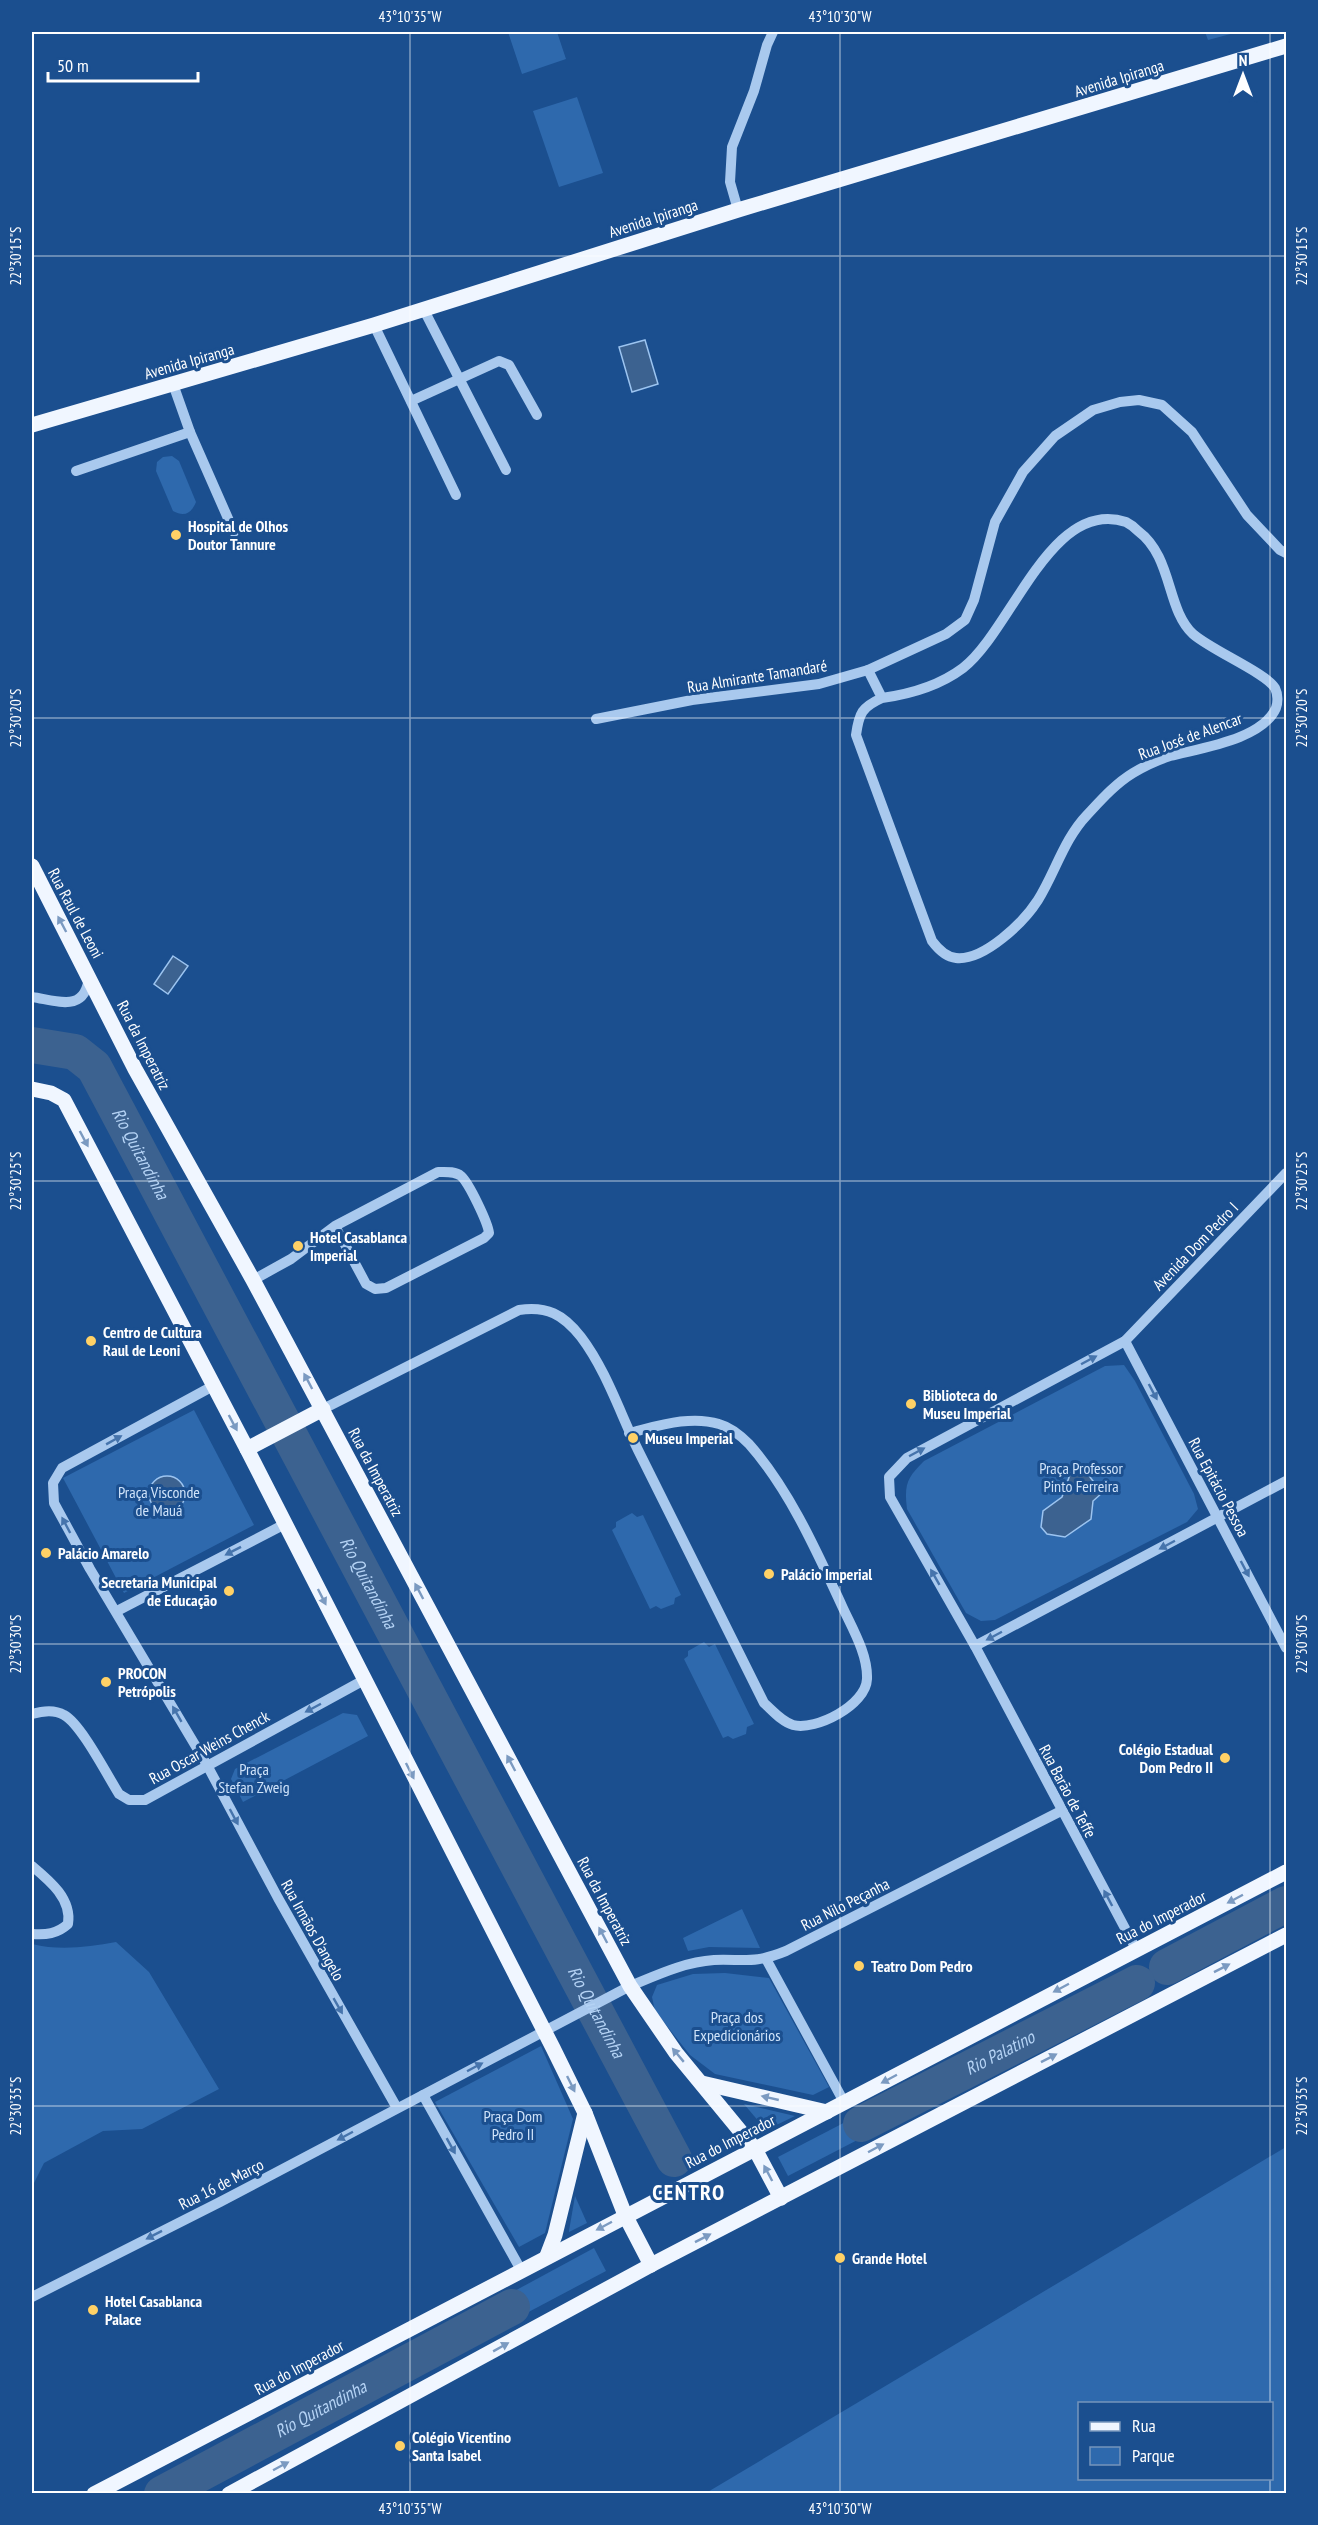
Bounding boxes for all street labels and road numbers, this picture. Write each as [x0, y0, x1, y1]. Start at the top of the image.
street label: Avenida Ipiranga [1072, 55, 1166, 101]
street label: Avenida Ipiranga [606, 194, 700, 242]
street label: Avenida Ipiranga [142, 339, 236, 383]
street label: Rua Almirante Tamandaré [686, 655, 828, 697]
street label: Rua José de Alencar [1136, 708, 1245, 764]
street label: Rua Raul de Leoni [44, 864, 108, 962]
street label: Rua da Imperatriz [113, 997, 175, 1093]
street label: Avenida Dom Pedro I [1148, 1198, 1242, 1294]
street label: Rua da Imperatriz [344, 1424, 408, 1520]
street label: Rua Epitácio Pessoa [1184, 1434, 1254, 1540]
street label: Rua Oscar Weins Chenck [145, 1705, 273, 1788]
street label: Rua Barão de Teffe [1035, 1741, 1101, 1841]
street label: Rua da Imperatriz [573, 1853, 637, 1949]
street label: Rua Nilo Peçanha [798, 1873, 892, 1935]
street label: Rua Irmãos D'angelo [277, 1876, 349, 1984]
street label: Rua do Imperador [1113, 1885, 1210, 1948]
street label: Rua do Imperador [682, 2109, 779, 2172]
street label: Rua 16 de Março [175, 2154, 267, 2214]
street label: Rua do Imperador [251, 2335, 348, 2399]

